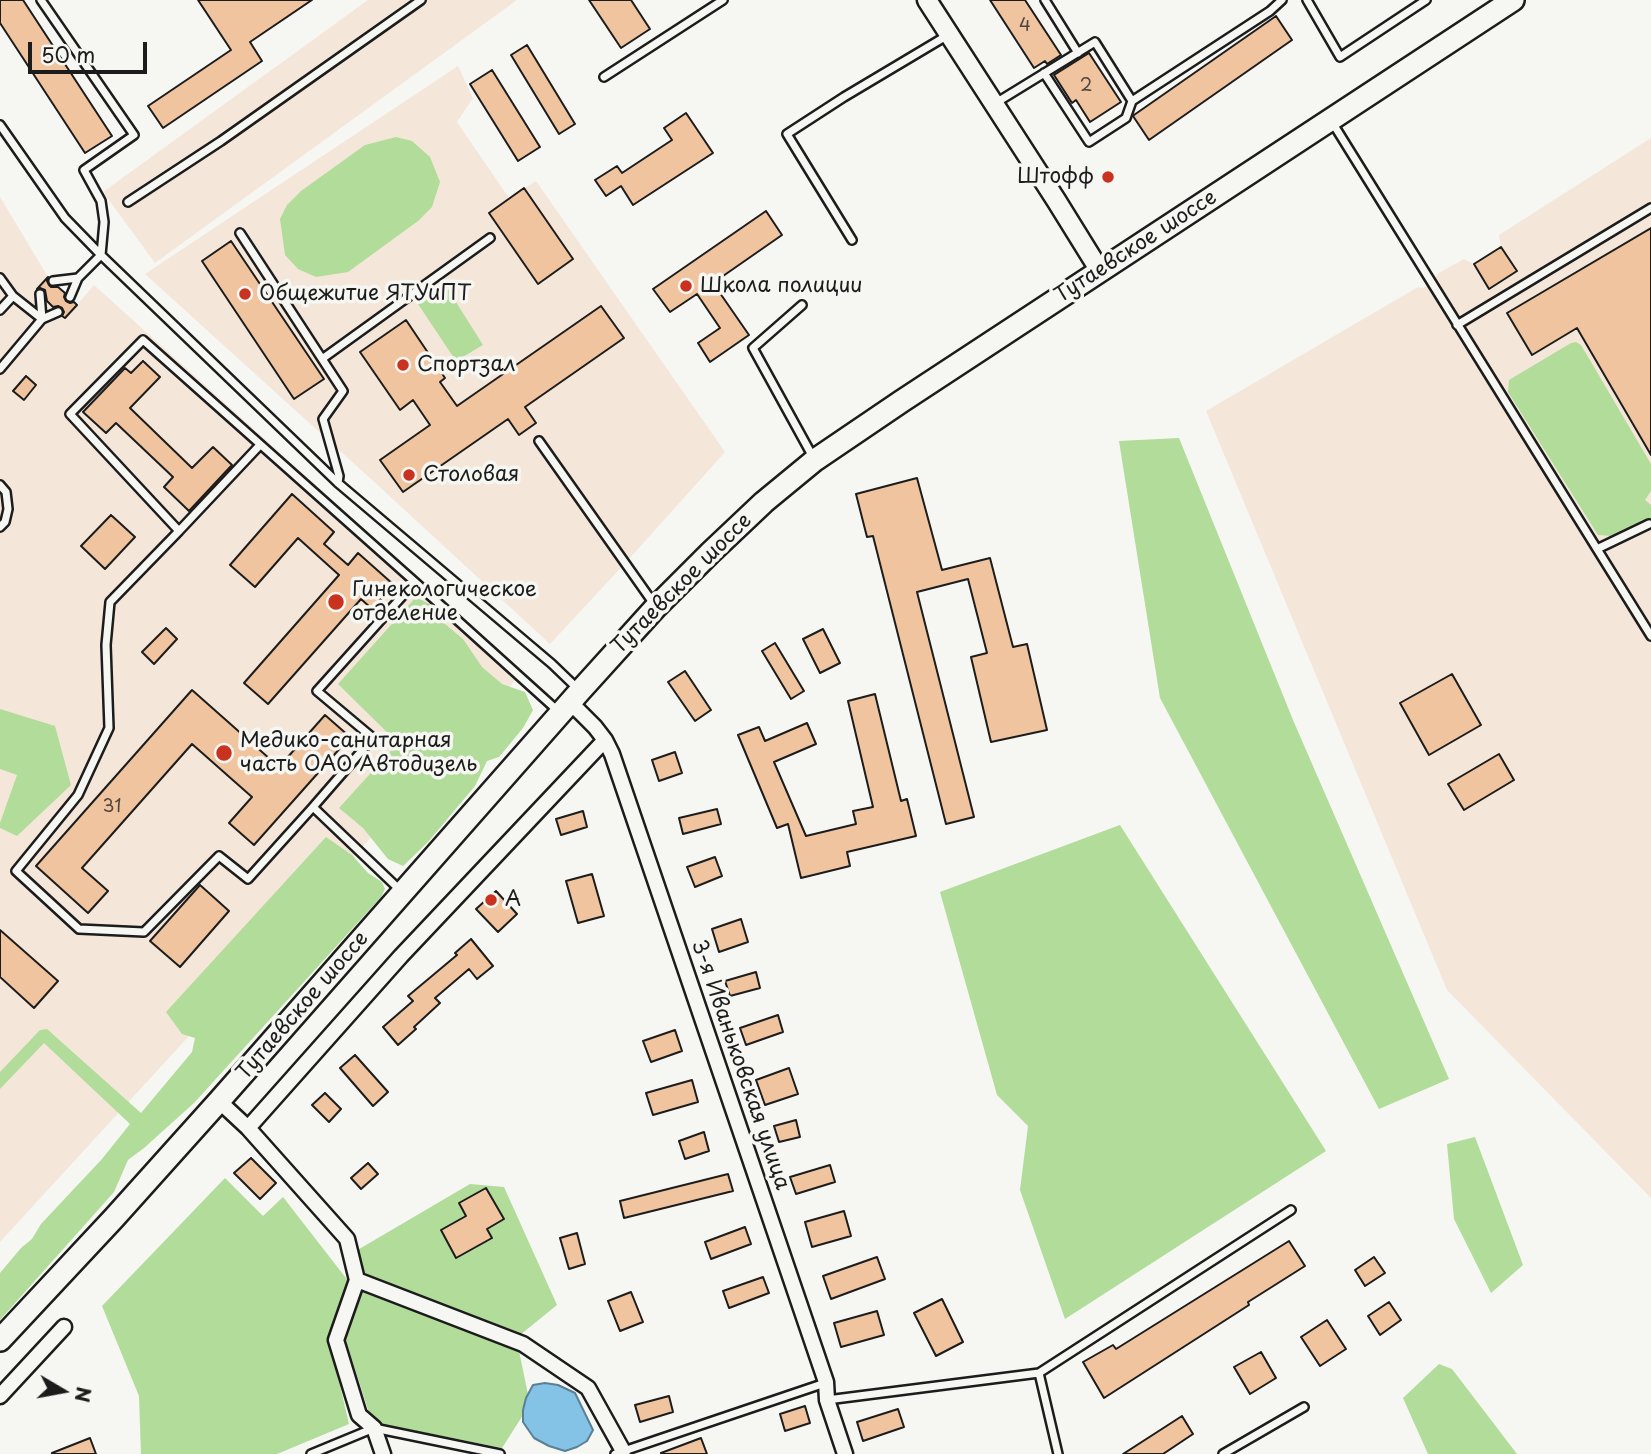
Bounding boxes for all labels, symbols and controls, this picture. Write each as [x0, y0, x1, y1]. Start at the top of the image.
house number: 4 [1019, 15, 1031, 37]
scale bar [32, 28, 150, 72]
text: 50 m [41, 38, 95, 70]
house number: 2 [1080, 75, 1092, 97]
place label: Штофф [1017, 164, 1094, 190]
marker: Штофф [1100, 169, 1116, 185]
street label: Тутаевское шоссе [1050, 185, 1222, 309]
place label: Школа полиции [700, 273, 863, 299]
marker: Школа полиции [678, 278, 694, 294]
place label: Общежитие ЯТУиПТ [259, 281, 471, 307]
marker: Общежитие ЯТУиПТ [237, 286, 253, 302]
place label: Спортзал [417, 352, 515, 378]
marker: Спортзал [395, 357, 411, 373]
place label: Столовая [423, 462, 519, 488]
marker: Столовая [401, 467, 417, 483]
street label: Тутаевское шоссе [607, 509, 757, 659]
place label: Гинекологическое отделение [352, 577, 537, 627]
marker: Гинекологическое отделение [326, 592, 346, 612]
place label: Медико-санитарная часть ОАО Автодизель [240, 728, 477, 778]
marker: Медико-санитарная часть ОАО Автодизель [214, 743, 234, 763]
house number: 31 [103, 796, 121, 818]
place label: А [505, 887, 521, 913]
marker: А [483, 892, 499, 908]
street label: Тутаевское шоссе [232, 927, 374, 1085]
street label: 3-я Иваньковская улица [685, 937, 795, 1193]
north arrow [28, 1356, 98, 1426]
text: N [69, 1385, 99, 1404]

